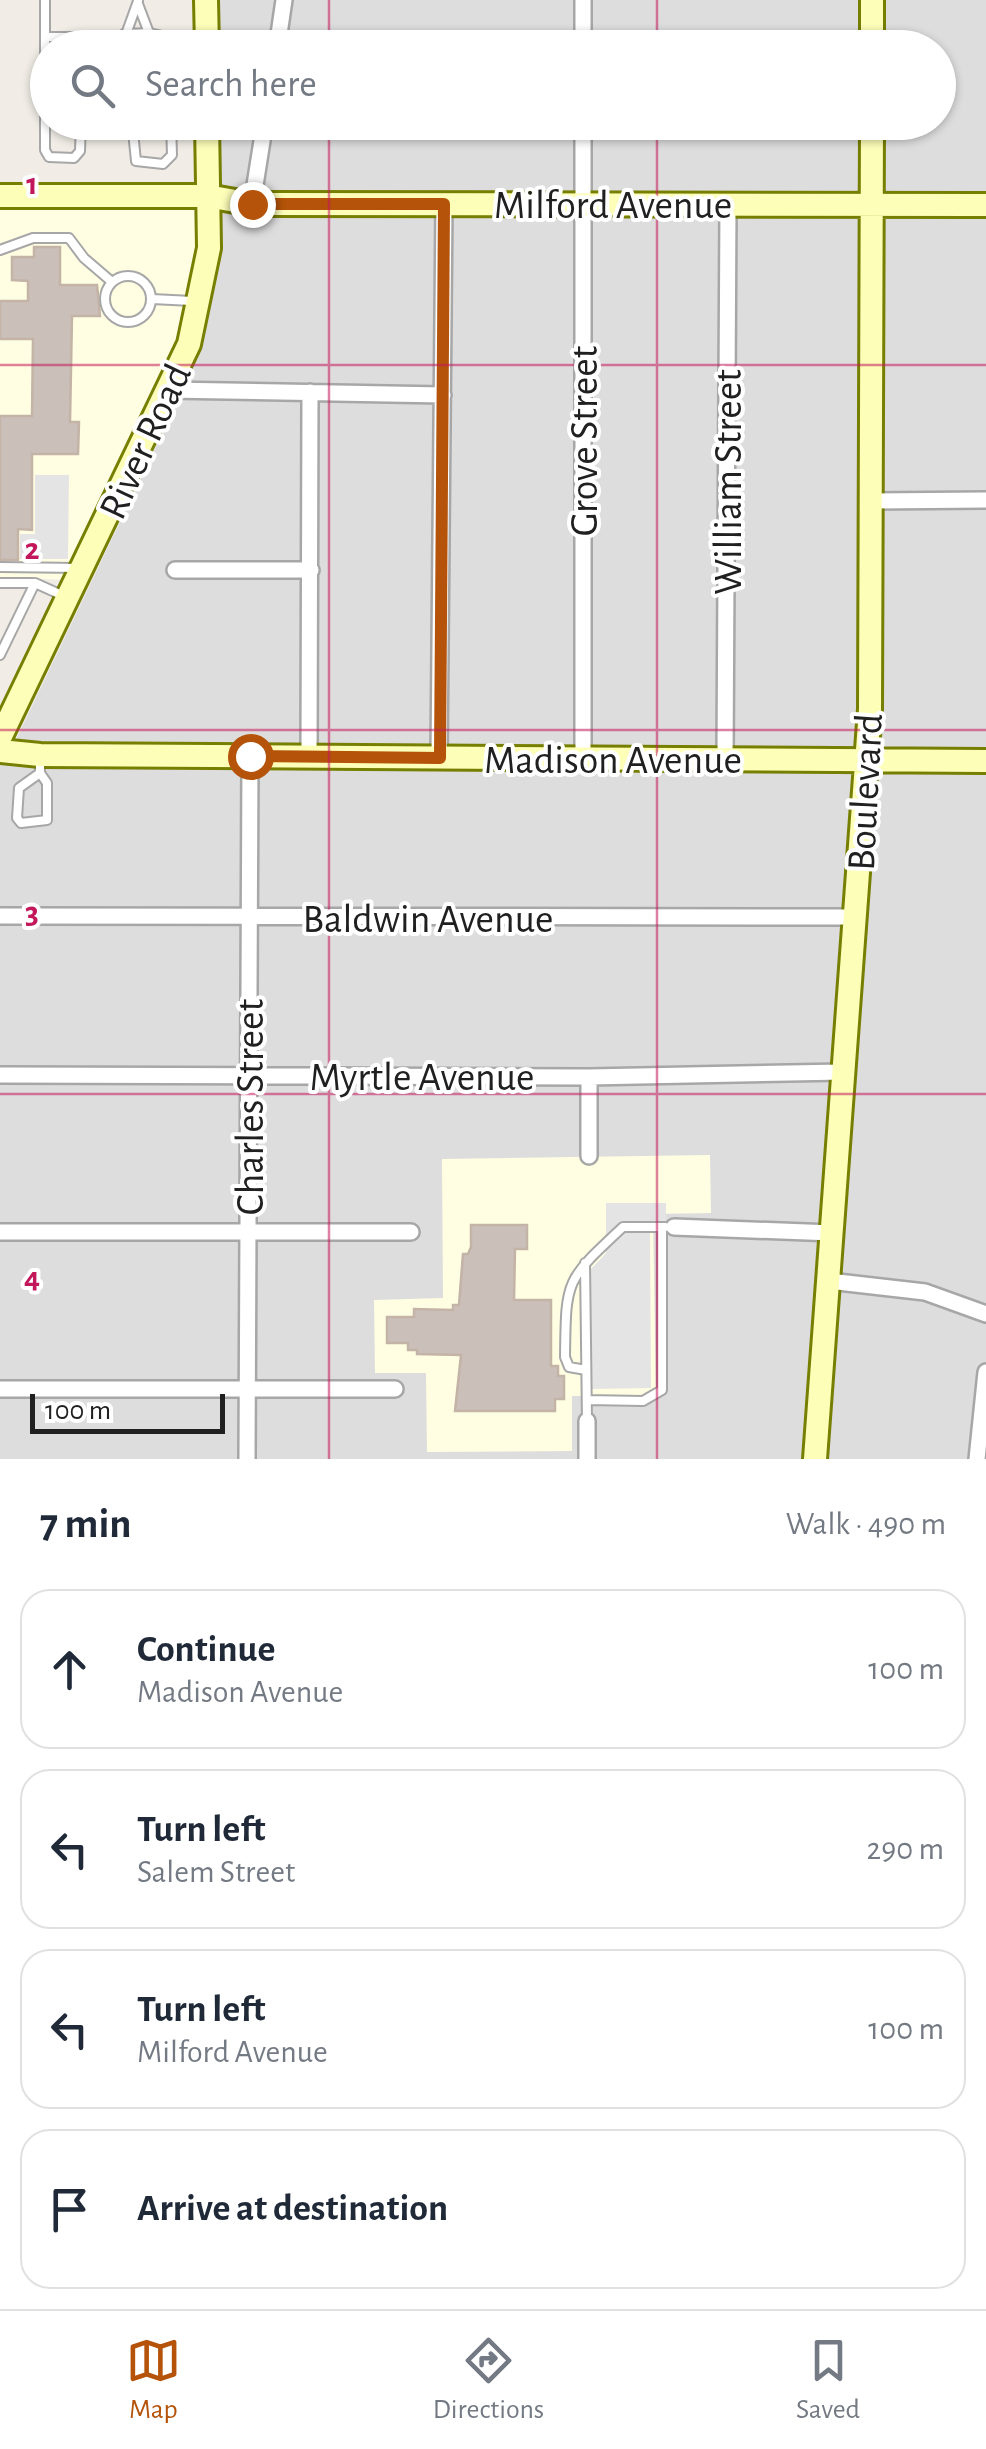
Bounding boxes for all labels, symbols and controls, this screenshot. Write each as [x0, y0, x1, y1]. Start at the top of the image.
search box [30, 30, 956, 140]
icon: search [65, 58, 120, 113]
text: Search here [145, 66, 317, 104]
text: 1 [26, 168, 38, 200]
route end [230, 182, 276, 228]
street label: Milford Avenue [494, 186, 732, 226]
street label: Grove Street [565, 345, 605, 536]
street label: River Road [93, 358, 199, 525]
street label: William Street [709, 369, 749, 595]
text: 2 [24, 533, 40, 565]
street label: Boulevard [842, 712, 890, 872]
route start [228, 734, 274, 780]
street label: Madison Avenue [484, 741, 742, 781]
text: 3 [25, 897, 39, 929]
street label: Baldwin Avenue [303, 900, 554, 940]
street label: Charles Street [231, 999, 271, 1215]
street label: Myrtle Avenue [309, 1058, 535, 1098]
text: 4 [24, 1262, 40, 1294]
scale bar [30, 1389, 225, 1434]
text: 100 m [45, 1397, 111, 1425]
text: 7 min [40, 1503, 132, 1545]
text: Walk · 490 m [786, 1508, 946, 1540]
text: Continue [137, 1631, 275, 1669]
icon: ahead [42, 1642, 97, 1697]
text: 100 m [868, 1653, 944, 1685]
text: Madison Avenue [137, 1676, 343, 1708]
text: Turn left [137, 1811, 265, 1849]
icon: left [42, 1822, 97, 1877]
text: 290 m [867, 1833, 944, 1865]
text: Salem Street [137, 1856, 295, 1888]
text: Turn left [137, 1991, 265, 2029]
icon: left [42, 2002, 97, 2057]
text: 100 m [868, 2013, 944, 2045]
text: Milford Avenue [137, 2036, 328, 2068]
icon: arrive [42, 2182, 97, 2237]
text: Arrive at destination [137, 2190, 448, 2228]
tab: Map [126, 2333, 181, 2427]
tab: Directions [433, 2333, 544, 2427]
tab: Saved [796, 2333, 860, 2427]

